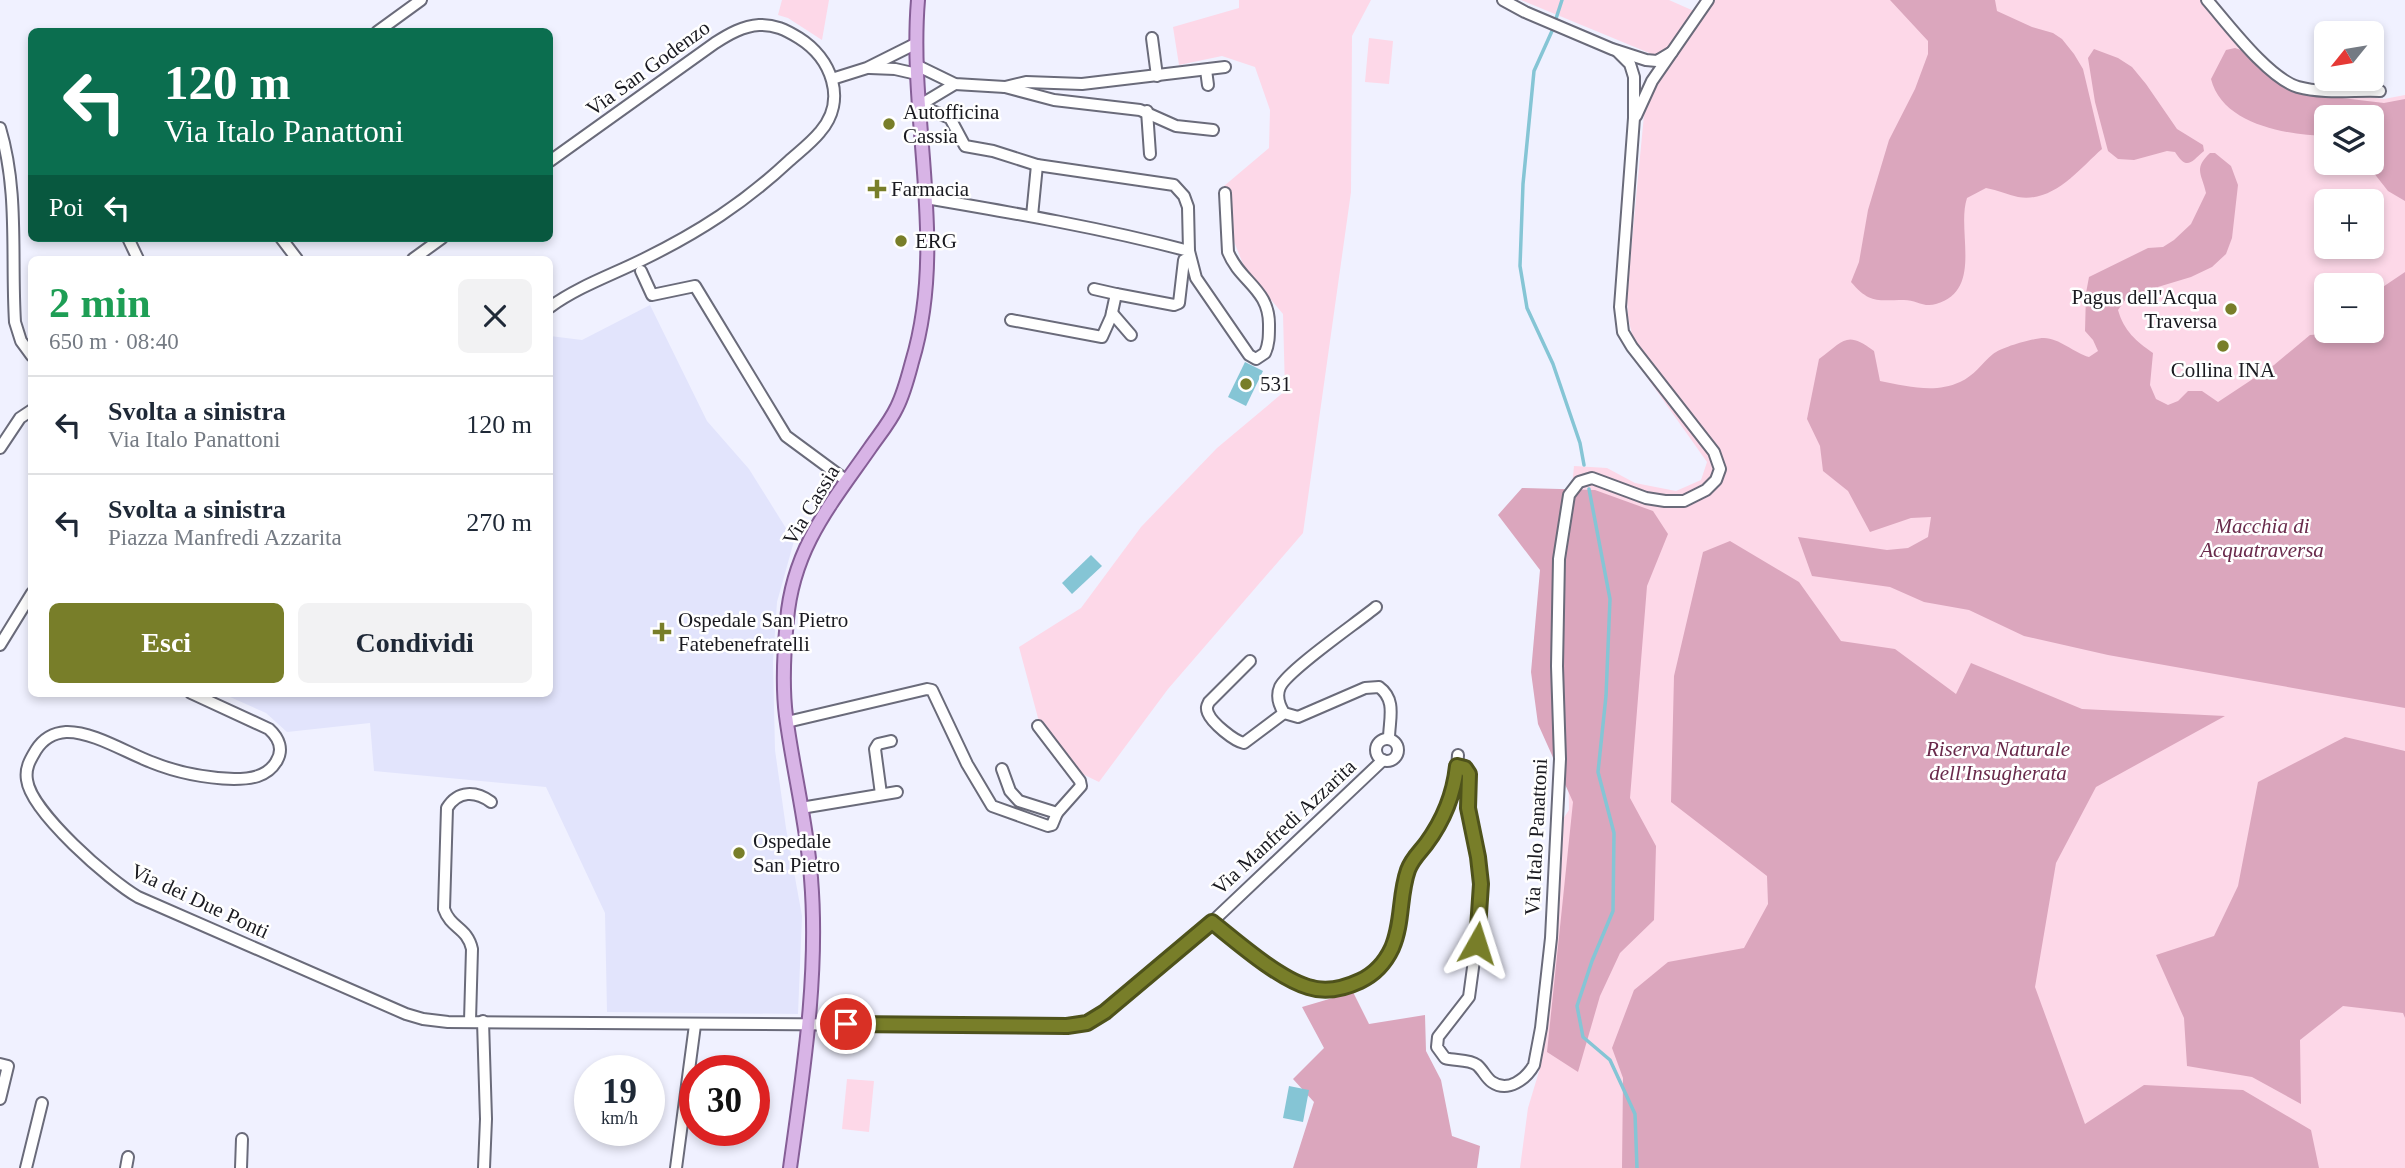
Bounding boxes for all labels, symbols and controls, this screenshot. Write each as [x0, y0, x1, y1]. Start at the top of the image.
street label: Via San Godenzo [582, 15, 714, 121]
north arrow [2314, 21, 2384, 91]
map controls [2314, 21, 2384, 343]
text: 120 m [164, 55, 291, 110]
icon: left [49, 56, 140, 147]
place label: Autofficina Cassia [903, 100, 1000, 148]
button: layers [2314, 105, 2384, 175]
text: Via Italo Panattoni [164, 113, 404, 149]
marker: Autofficina Cassia [881, 116, 897, 132]
place label: Farmacia [891, 177, 970, 201]
marker: Farmacia [869, 181, 885, 197]
icon: left [98, 189, 136, 227]
button: + [2314, 189, 2384, 259]
text: Poi [49, 193, 84, 222]
place label: ERG [915, 229, 957, 253]
marker: ERG [893, 233, 909, 249]
button: − [2314, 273, 2384, 343]
button: close [458, 279, 532, 353]
text: 2 min [49, 280, 151, 326]
place label: Pagus dell'Acqua Traversa [2071, 285, 2218, 333]
marker: Pagus dell'Acqua Traversa [2223, 301, 2239, 317]
text: 650 m · 08:40 [49, 329, 179, 354]
marker: Collina INA [2215, 338, 2231, 354]
place label: Collina INA [2171, 358, 2276, 382]
place label: 531 [1260, 372, 1292, 396]
marker: 531 [1238, 376, 1254, 392]
text: Svolta a sinistra [108, 397, 286, 426]
icon: left [49, 406, 87, 444]
text: 120 m [466, 410, 532, 439]
text: Via Italo Panattoni [108, 427, 280, 452]
street label: Via Cassia [778, 460, 845, 549]
text: Svolta a sinistra [108, 495, 286, 524]
icon: left [49, 504, 87, 542]
text: 270 m [466, 508, 532, 537]
park label: Macchia di Acquatraversa [2198, 514, 2324, 562]
text: Piazza Manfredi Azzarita [108, 525, 342, 550]
button: Esci [49, 603, 284, 683]
button: Condividi [298, 603, 532, 683]
place label: Ospedale San Pietro Fatebenefratelli [678, 608, 848, 656]
marker: Ospedale San Pietro Fatebenefratelli [652, 622, 672, 642]
park label: Riserva Naturale dell'Insugherata [1925, 737, 2070, 785]
street label: Via Manfredi Azzarita [1207, 754, 1361, 900]
street label: Via Italo Panattoni [1520, 758, 1552, 916]
place label: Ospedale San Pietro [753, 829, 840, 877]
marker: Ospedale San Pietro [731, 845, 747, 861]
street label: Via dei Due Ponti [127, 858, 273, 944]
position arrow [1440, 906, 1514, 980]
pin [816, 994, 876, 1054]
icon: arrive [827, 1005, 865, 1043]
speed limit sign: 30 [679, 1055, 770, 1146]
text: 19 [602, 1072, 637, 1111]
text: km/h [601, 1108, 638, 1128]

